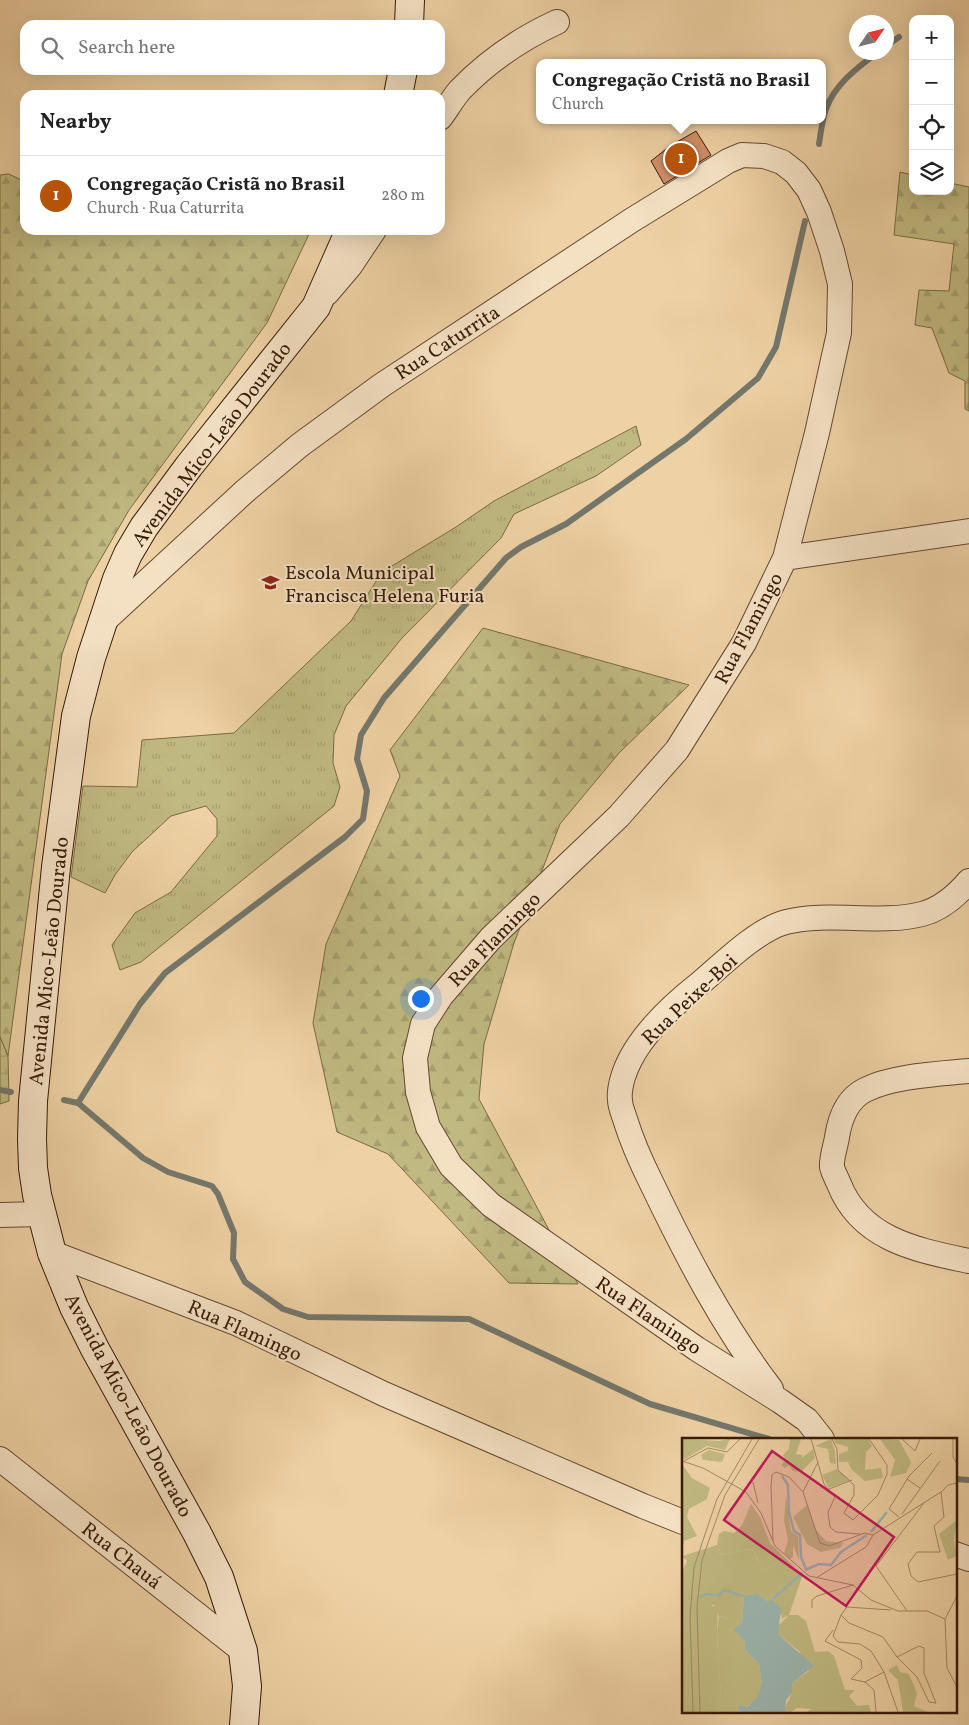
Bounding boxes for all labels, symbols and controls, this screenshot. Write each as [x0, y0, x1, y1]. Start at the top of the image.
north arrow [849, 15, 894, 60]
map controls [909, 15, 954, 195]
button: + [909, 15, 954, 60]
search box [20, 20, 445, 75]
icon: search [38, 34, 66, 62]
text: Search here [78, 35, 175, 61]
popup [536, 59, 826, 124]
button: − [909, 60, 954, 105]
text: Congregação Cristã no Brasil [552, 68, 810, 94]
text: Church [552, 94, 604, 116]
button: locate [909, 105, 954, 150]
text: Nearby [40, 108, 111, 137]
pin: 1 [665, 140, 697, 178]
button: layers [909, 150, 954, 195]
text: Congregação Cristã no Brasil [87, 172, 345, 198]
text: 1 [53, 185, 59, 207]
text: 280 m [381, 185, 425, 207]
text: Church · Rua Caturrita [87, 198, 244, 220]
street label: Rua Caturrita [390, 299, 506, 388]
street label: Avenida Mico-Leão Dourado [126, 337, 299, 553]
place label: Escola Municipal Francisca Helena Furia [285, 560, 485, 611]
street label: Rua Flamingo [709, 568, 791, 690]
school or university icon: Escola Municipal Francisca Helena Furia [261, 573, 281, 593]
street label: Avenida Mico-Leão Dourado [23, 835, 77, 1087]
street label: Rua Flamingo [443, 887, 548, 994]
street label: Rua Peixe-Boi [636, 949, 745, 1052]
your location [408, 986, 434, 1012]
street label: Rua Flamingo [589, 1271, 707, 1363]
street label: Avenida Mico-Leão Dourado [56, 1289, 198, 1523]
street label: Rua Flamingo [182, 1294, 306, 1370]
inset map [682, 1438, 956, 1712]
street label: Rua Chauá [75, 1516, 167, 1597]

